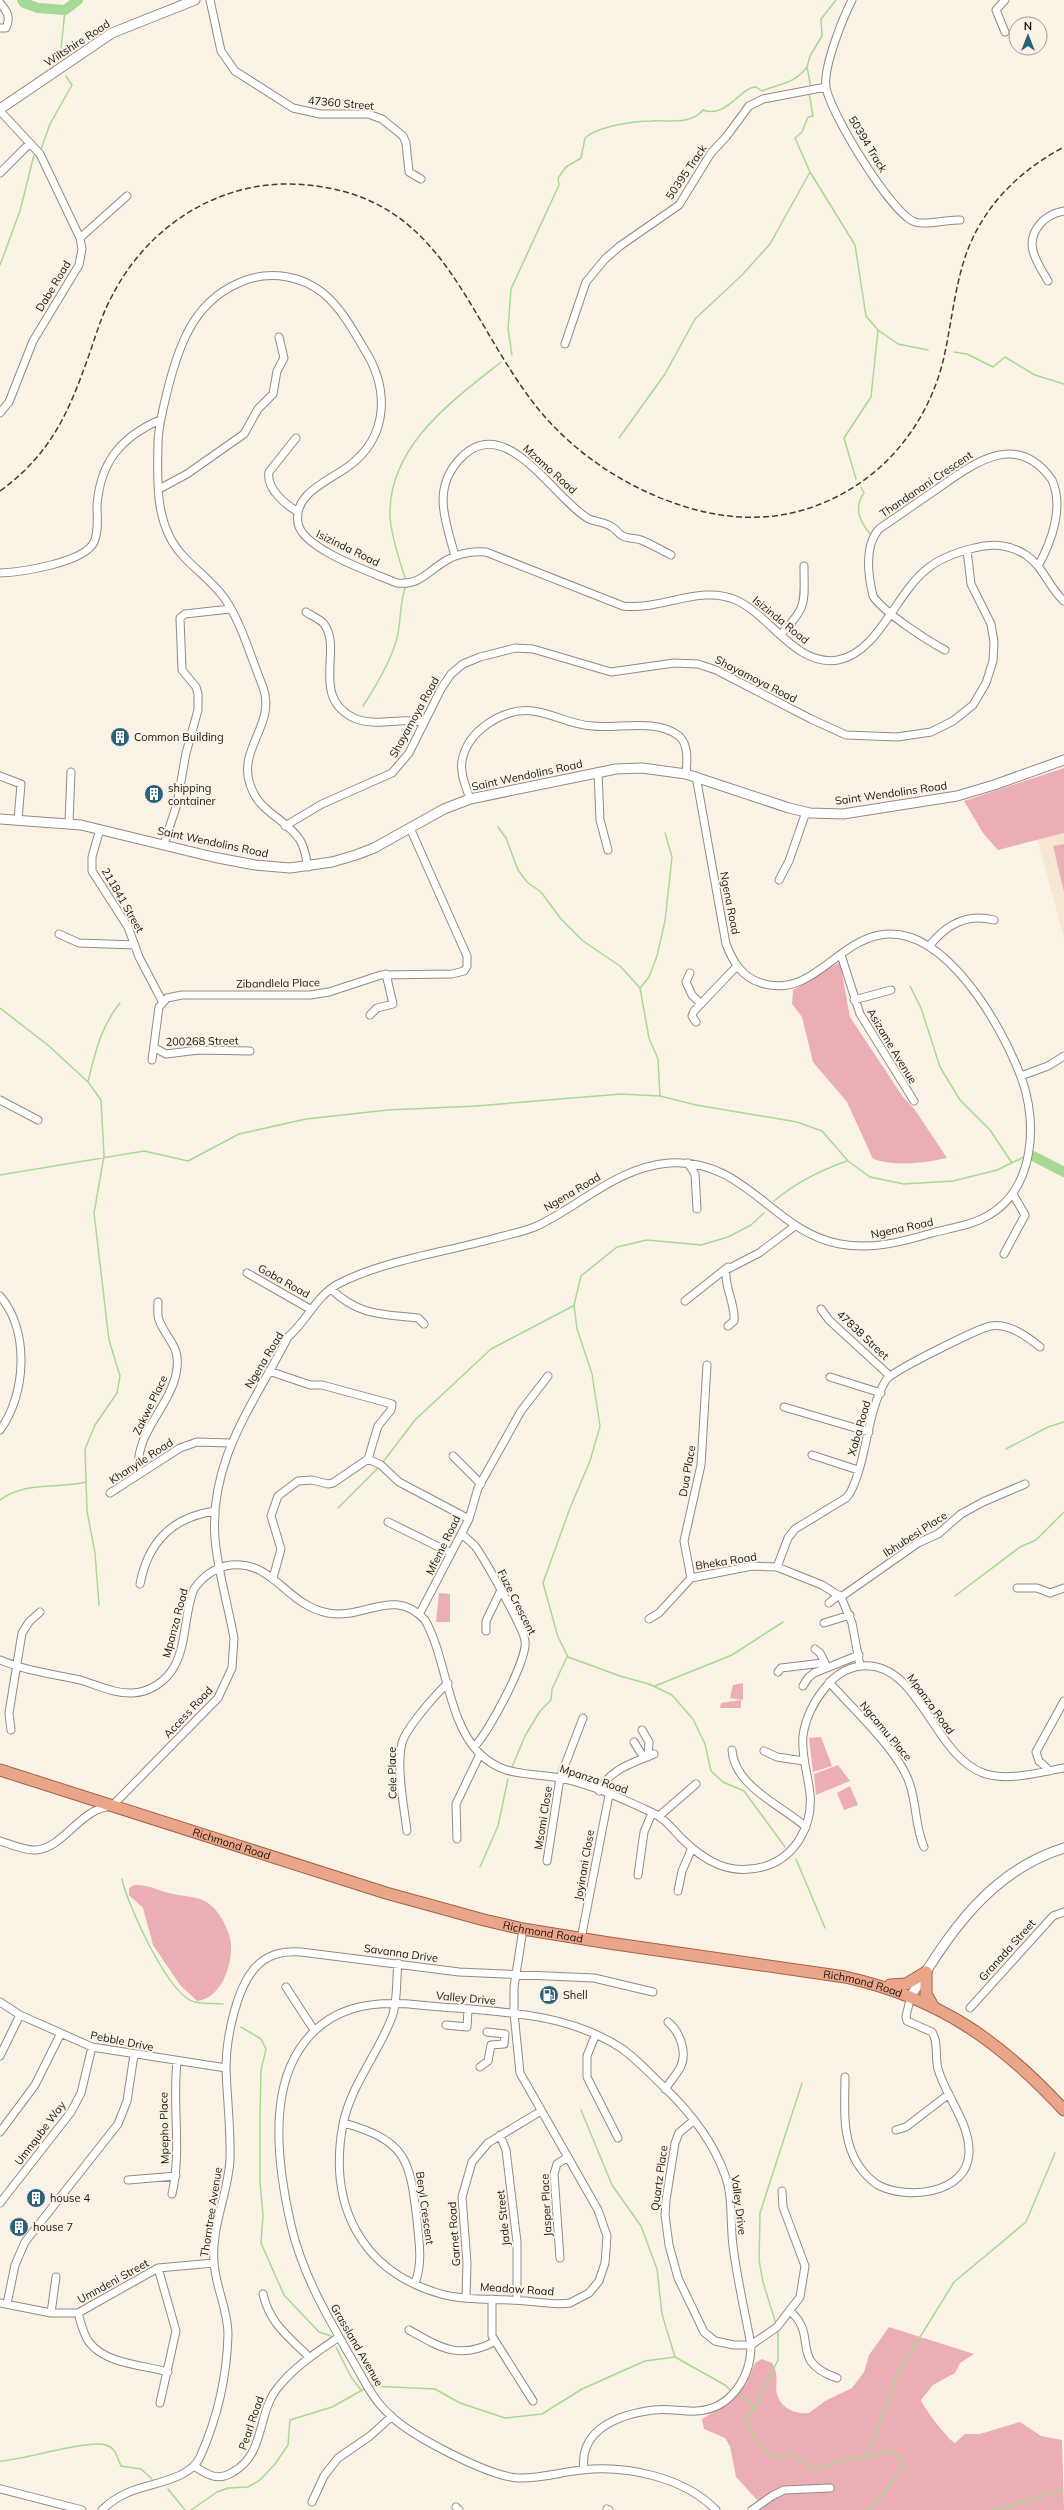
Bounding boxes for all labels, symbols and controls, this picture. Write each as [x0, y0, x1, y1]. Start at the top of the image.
north arrow [1008, 16, 1048, 56]
street label: Wiltshire Road [41, 17, 113, 69]
text: N [1024, 19, 1032, 33]
street label: 47360 Street [307, 93, 375, 113]
street label: 50394 Track [846, 113, 890, 175]
street label: 50395 Track [662, 142, 710, 202]
street label: Dabe Road [32, 258, 74, 314]
street label: Mzamo Road [520, 441, 580, 497]
street label: Thandanani Crescent [877, 448, 975, 520]
street label: Isizinda Road [314, 527, 382, 569]
street label: Isizinda Road [750, 593, 812, 647]
street label: Shayamoya Road [713, 652, 799, 706]
street label: Shayamoya Road [386, 674, 442, 760]
building icon: Common Building [109, 726, 131, 748]
place label: Common Building [134, 730, 224, 744]
street label: Saint Wendolins Road [470, 756, 584, 794]
street label: Saint Wendolins Road [834, 778, 948, 808]
place label: shipping container [168, 781, 216, 808]
building icon: shipping container [143, 783, 165, 805]
street label: Saint Wendolins Road [156, 823, 270, 861]
street label: 211841 Street [99, 865, 147, 935]
street label: Ngena Road [717, 870, 743, 936]
street label: Zibandlela Place [236, 975, 320, 991]
street label: Asizame Avenue [864, 1006, 920, 1086]
street label: 200268 Street [165, 1033, 239, 1049]
street label: Ngena Road [541, 1170, 603, 1214]
street label: Ngena Road [869, 1215, 935, 1241]
street label: Goba Road [256, 1261, 312, 1301]
street label: 47838 Street [834, 1307, 892, 1363]
street label: Ngena Road [242, 1329, 286, 1391]
street label: Zakwe Place [130, 1373, 170, 1437]
street label: Xaba Road [844, 1399, 874, 1457]
street label: Khanyile Road [106, 1435, 176, 1487]
street label: Dua Place [676, 1444, 698, 1498]
street label: Ibhubesi Place [880, 1508, 950, 1560]
street label: Mfeme Road [423, 1513, 463, 1577]
street label: Bheka Road [694, 1549, 758, 1573]
street label: Fuze Crescent [495, 1567, 540, 1637]
street label: Mpanza Road [159, 1587, 191, 1659]
street label: Mpanza Road [904, 1671, 958, 1737]
street label: Access Road [161, 1683, 215, 1741]
street label: Ngcamu Place [857, 1698, 915, 1764]
street label: Cele Place [385, 1747, 399, 1799]
street label: Mpanza Road [558, 1761, 630, 1797]
street label: Msomi Close [531, 1785, 555, 1851]
street label: Richmond Road [191, 1825, 272, 1863]
street label: Joyinani Close [571, 1829, 597, 1901]
street label: Granada Street [976, 1916, 1038, 1984]
street label: Richmond Road [502, 1918, 584, 1946]
street label: Savanna Drive [363, 1941, 439, 1965]
street label: Richmond Road [822, 1967, 904, 2000]
fuel station icon: Shell [538, 1984, 560, 2006]
street label: Valley Drive [435, 1988, 497, 2008]
place label: Shell [563, 1988, 588, 2002]
street label: Pebble Drive [89, 2028, 155, 2054]
street label: Mpepho Place [156, 2092, 172, 2164]
street label: Umnqube Way [11, 2098, 69, 2168]
street label: Quartz Place [647, 2144, 671, 2212]
street label: Thorntree Avenue [197, 2166, 225, 2258]
street label: Beryl Crescent [413, 2171, 437, 2246]
street label: Jasper Place [537, 2173, 555, 2237]
street label: Valley Drive [728, 2174, 750, 2236]
building icon: house 4 [25, 2187, 47, 2209]
street label: Jade Street [493, 2189, 513, 2247]
place label: house 4 [50, 2191, 90, 2205]
street label: Garnet Road [445, 2201, 463, 2267]
building icon: house 7 [8, 2216, 30, 2238]
place label: house 7 [33, 2220, 73, 2234]
street label: Umndeni Street [75, 2256, 151, 2306]
street label: Meadow Road [479, 2279, 555, 2299]
street label: Grassland Avenue [328, 2301, 386, 2389]
street label: Pearl Road [235, 2394, 267, 2452]

